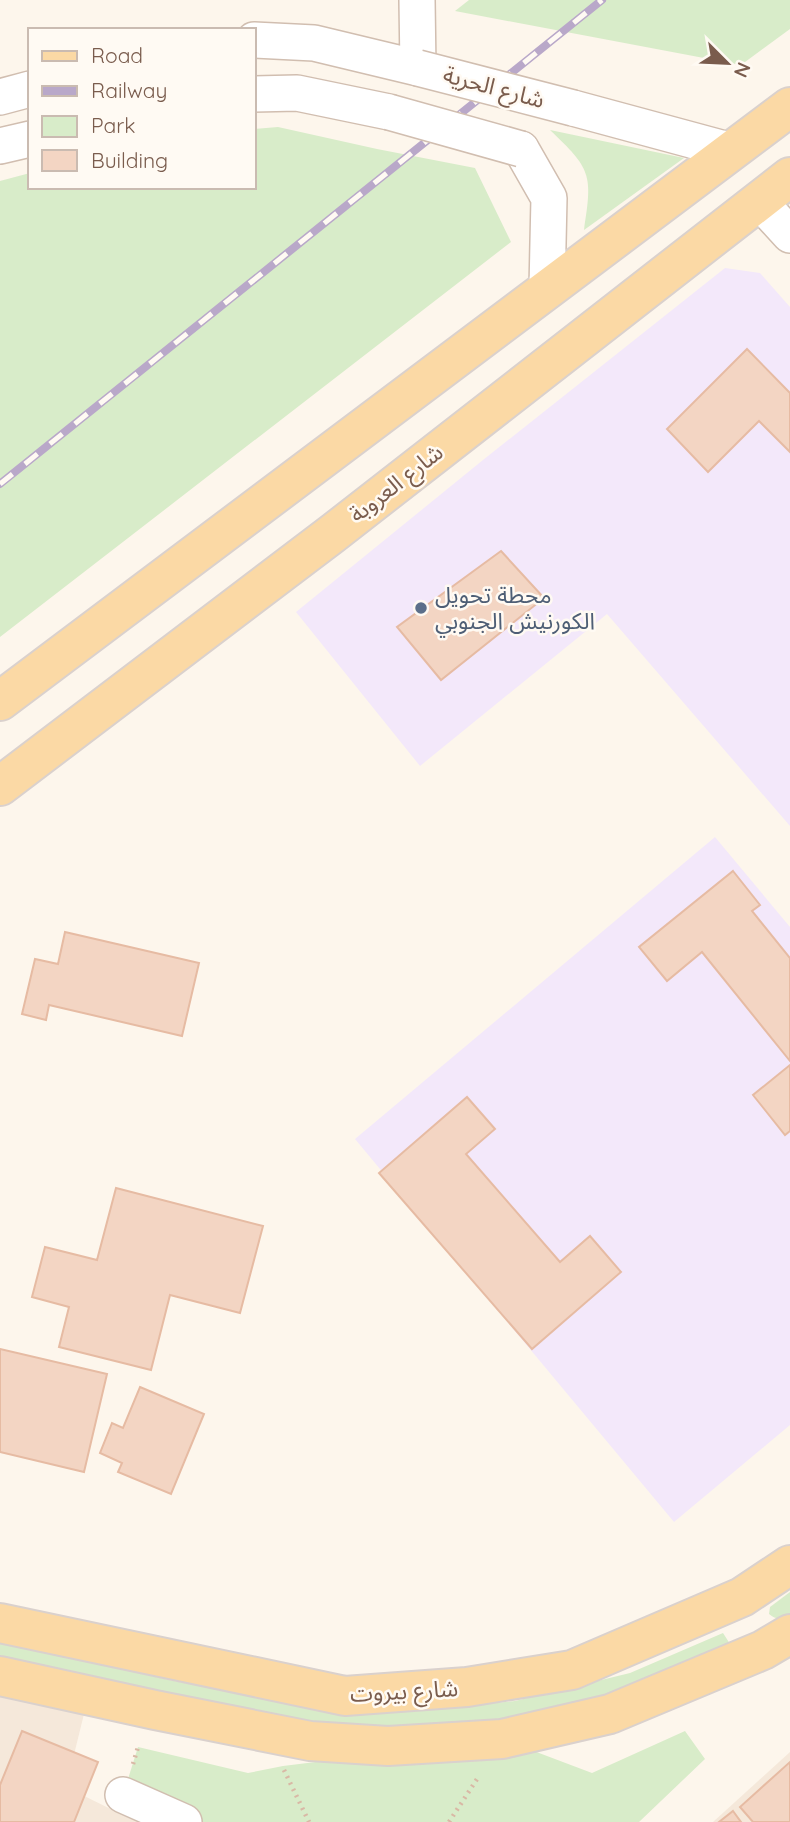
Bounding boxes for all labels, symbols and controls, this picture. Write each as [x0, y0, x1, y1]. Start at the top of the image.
legend [28, 28, 256, 189]
north arrow [692, 28, 762, 98]
text: Road [91, 42, 143, 68]
street label: شارع الحرية [440, 59, 548, 117]
text: N [729, 59, 756, 81]
text: Railway [91, 77, 167, 103]
text: Park [91, 112, 135, 138]
text: Building [91, 147, 168, 173]
street label: شارع العروبة [343, 437, 450, 531]
place label: محطة تحويل الكورنيش الجنوبي [435, 580, 595, 638]
marker: محطة تحويل الكورنيش الجنوبي [413, 600, 429, 616]
street label: شارع بيروت [349, 1673, 459, 1711]

